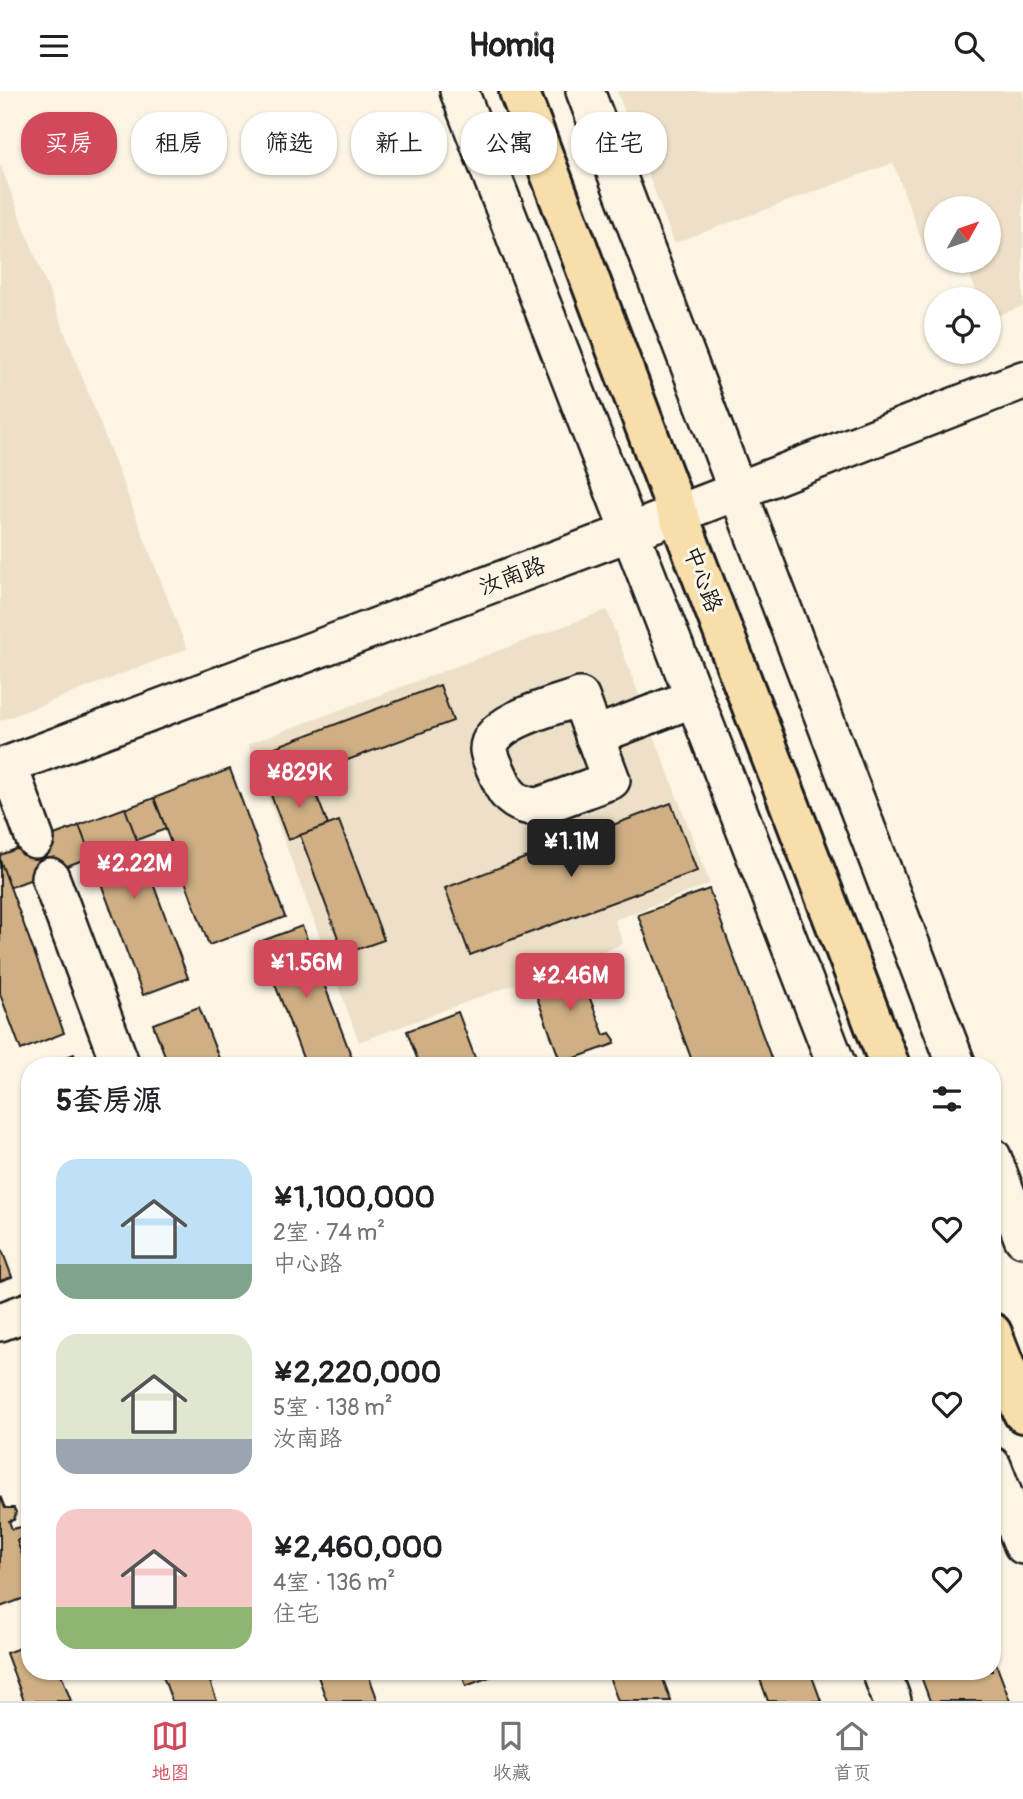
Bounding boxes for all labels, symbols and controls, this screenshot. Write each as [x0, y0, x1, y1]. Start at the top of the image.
text: Homiq [469, 26, 554, 66]
icon: menu [35, 27, 73, 65]
icon: search [950, 27, 988, 65]
chip: 买房 [21, 112, 117, 175]
chip: 租房 [131, 112, 227, 175]
chip: 筛选 [241, 112, 337, 175]
chip: 新上 [351, 112, 447, 175]
chip: 公寓 [461, 112, 557, 175]
chip: 住宅 [571, 112, 667, 175]
north arrow [924, 196, 1001, 273]
map controls [924, 196, 1001, 364]
button: locate [924, 287, 1001, 364]
street label: 中心路 [677, 542, 729, 616]
street label: 汝南路 [475, 550, 549, 602]
pin: ¥829K [250, 751, 348, 810]
text: ¥829K [266, 758, 332, 787]
pin: ¥1.1M [522, 819, 620, 879]
text: ¥1.1M [543, 827, 599, 856]
pin: ¥2.22M [77, 841, 191, 901]
text: ¥2.22M [96, 849, 172, 878]
pin: ¥1.56M [249, 941, 363, 1000]
text: ¥1.56M [270, 948, 342, 977]
pin: ¥2.46M [513, 953, 627, 1013]
text: ¥2.46M [531, 961, 609, 990]
icon: filters [928, 1080, 966, 1118]
text: 5套房源 [56, 1082, 162, 1119]
text: ¥1,100,000 [273, 1179, 435, 1216]
icon: home [112, 1187, 196, 1271]
icon: heart [928, 1210, 966, 1248]
text: 2室 · 74 m² [273, 1218, 385, 1247]
text: 中心路 [273, 1249, 342, 1278]
text: ¥2,220,000 [273, 1354, 441, 1391]
icon: home [112, 1362, 196, 1446]
icon: heart [928, 1385, 966, 1423]
text: 5室 · 138 m² [273, 1393, 393, 1422]
text: 汝南路 [273, 1424, 342, 1453]
text: ¥2,460,000 [273, 1529, 443, 1566]
icon: home [112, 1537, 196, 1621]
icon: heart [928, 1560, 966, 1598]
text: 4室 · 136 m² [273, 1568, 395, 1597]
text: 住宅 [273, 1599, 319, 1628]
tab: 地图 [151, 1717, 190, 1785]
tab: 收藏 [492, 1717, 531, 1785]
tab: 首页 [833, 1717, 872, 1785]

